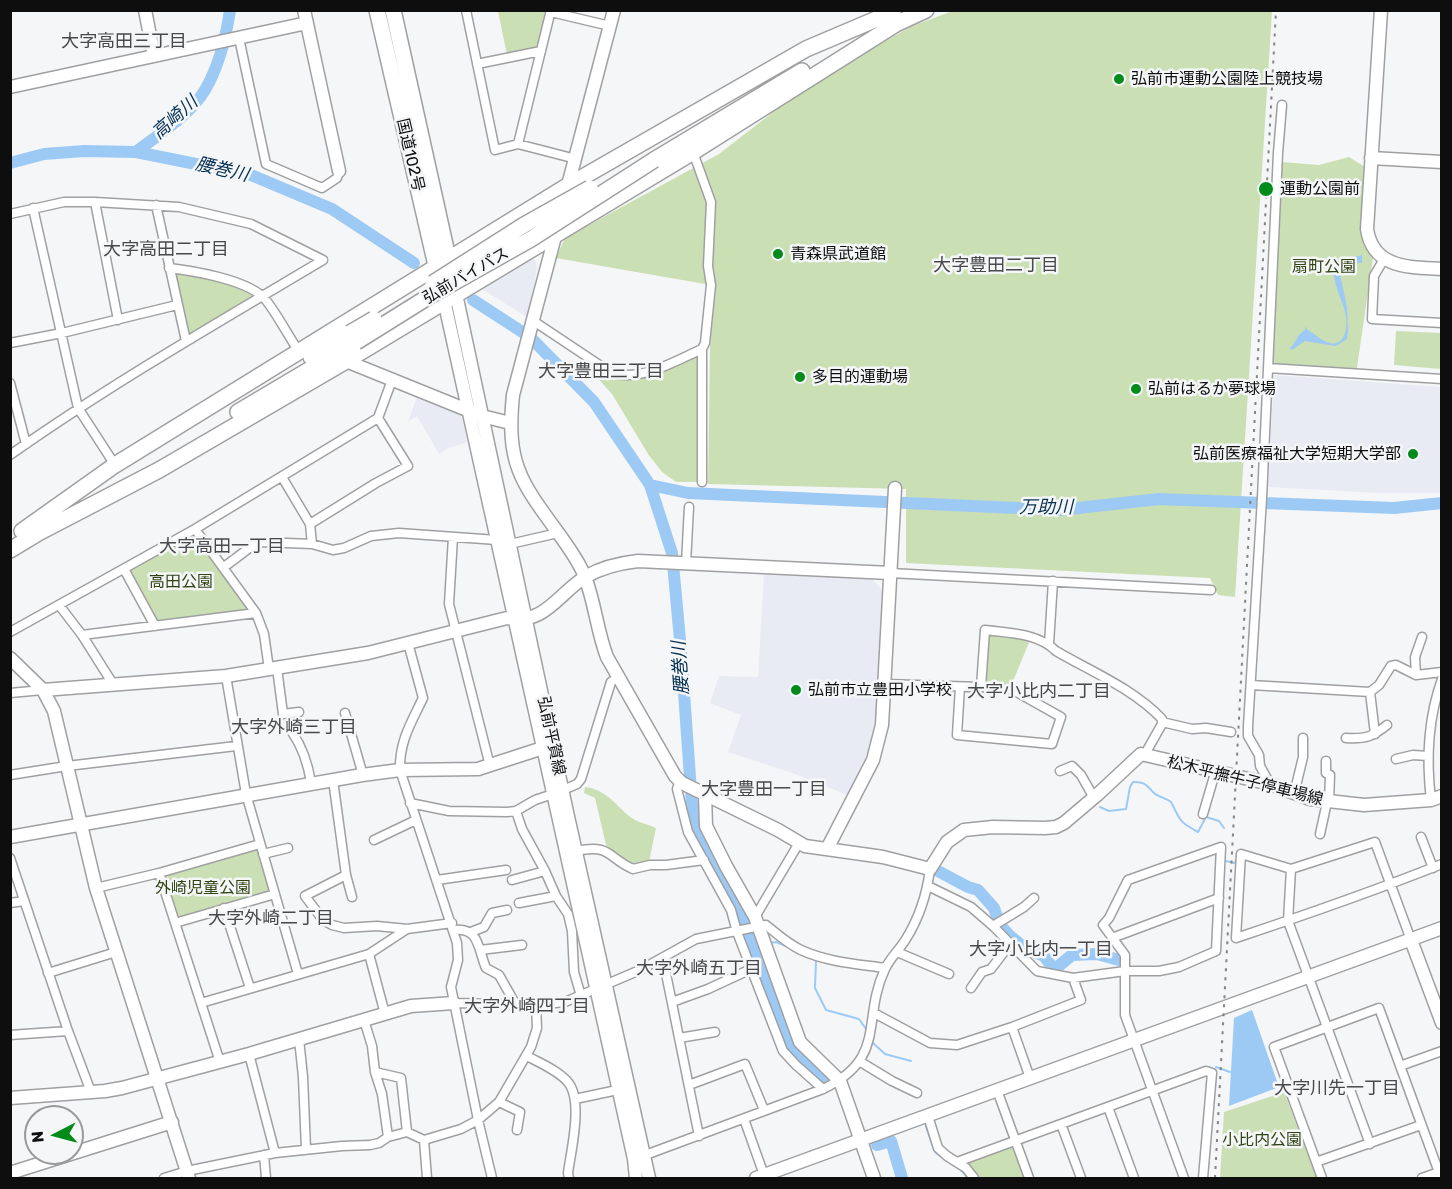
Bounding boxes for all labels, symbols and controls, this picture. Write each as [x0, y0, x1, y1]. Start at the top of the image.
district label: 大字高田三丁目 [61, 31, 187, 53]
place label: 弘前市運動公園陸上競技場 [1131, 69, 1323, 89]
marker: 弘前市運動公園陸上競技場 [1112, 72, 1126, 86]
water label: 高崎川 [148, 92, 202, 144]
street label: 国道102号 [392, 117, 428, 193]
water label: 腰巻川 [193, 153, 251, 187]
place label: 運動公園前 [1280, 179, 1360, 199]
marker: 運動公園前 [1257, 180, 1275, 198]
district label: 大字高田二丁目 [103, 239, 229, 261]
street label: 弘前バイパス [420, 244, 512, 308]
place label: 青森県武道館 [790, 244, 886, 264]
marker: 青森県武道館 [771, 247, 785, 261]
district label: 大字豊田二丁目 [933, 255, 1059, 277]
park label: 扇町公園 [1292, 257, 1356, 277]
district label: 大字豊田三丁目 [538, 361, 664, 383]
place label: 多目的運動場 [812, 367, 908, 387]
marker: 多目的運動場 [793, 370, 807, 384]
place label: 弘前はるか夢球場 [1148, 379, 1276, 399]
marker: 弘前はるか夢球場 [1129, 382, 1143, 396]
place label: 弘前医療福祉大学短期大学部 [1193, 444, 1401, 464]
marker: 弘前医療福祉大学短期大学部 [1406, 447, 1420, 461]
water label: 万助川 [1019, 497, 1073, 519]
district label: 大字高田一丁目 [159, 536, 285, 558]
park label: 高田公園 [149, 572, 213, 592]
water label: 腰巻川 [668, 640, 694, 696]
place label: 弘前市立豊田小学校 [808, 680, 952, 700]
district label: 大字小比内二丁目 [967, 681, 1111, 703]
marker: 弘前市立豊田小学校 [789, 683, 803, 697]
street label: 弘前平賀線 [533, 695, 569, 777]
district label: 大字外崎三丁目 [231, 717, 357, 739]
street label: 松木平撫牛子停車場線 [1165, 752, 1325, 810]
district label: 大字豊田一丁目 [701, 779, 827, 801]
park label: 外崎児童公園 [155, 878, 251, 898]
district label: 大字外崎二丁目 [208, 908, 334, 930]
district label: 大字小比内一丁目 [969, 939, 1113, 961]
district label: 大字外崎五丁目 [636, 958, 762, 980]
district label: 大字外崎四丁目 [464, 996, 590, 1018]
district label: 大字川先一丁目 [1274, 1078, 1400, 1100]
north arrow [24, 1105, 84, 1165]
text: N [28, 1130, 48, 1143]
park label: 小比内公園 [1222, 1130, 1302, 1150]

